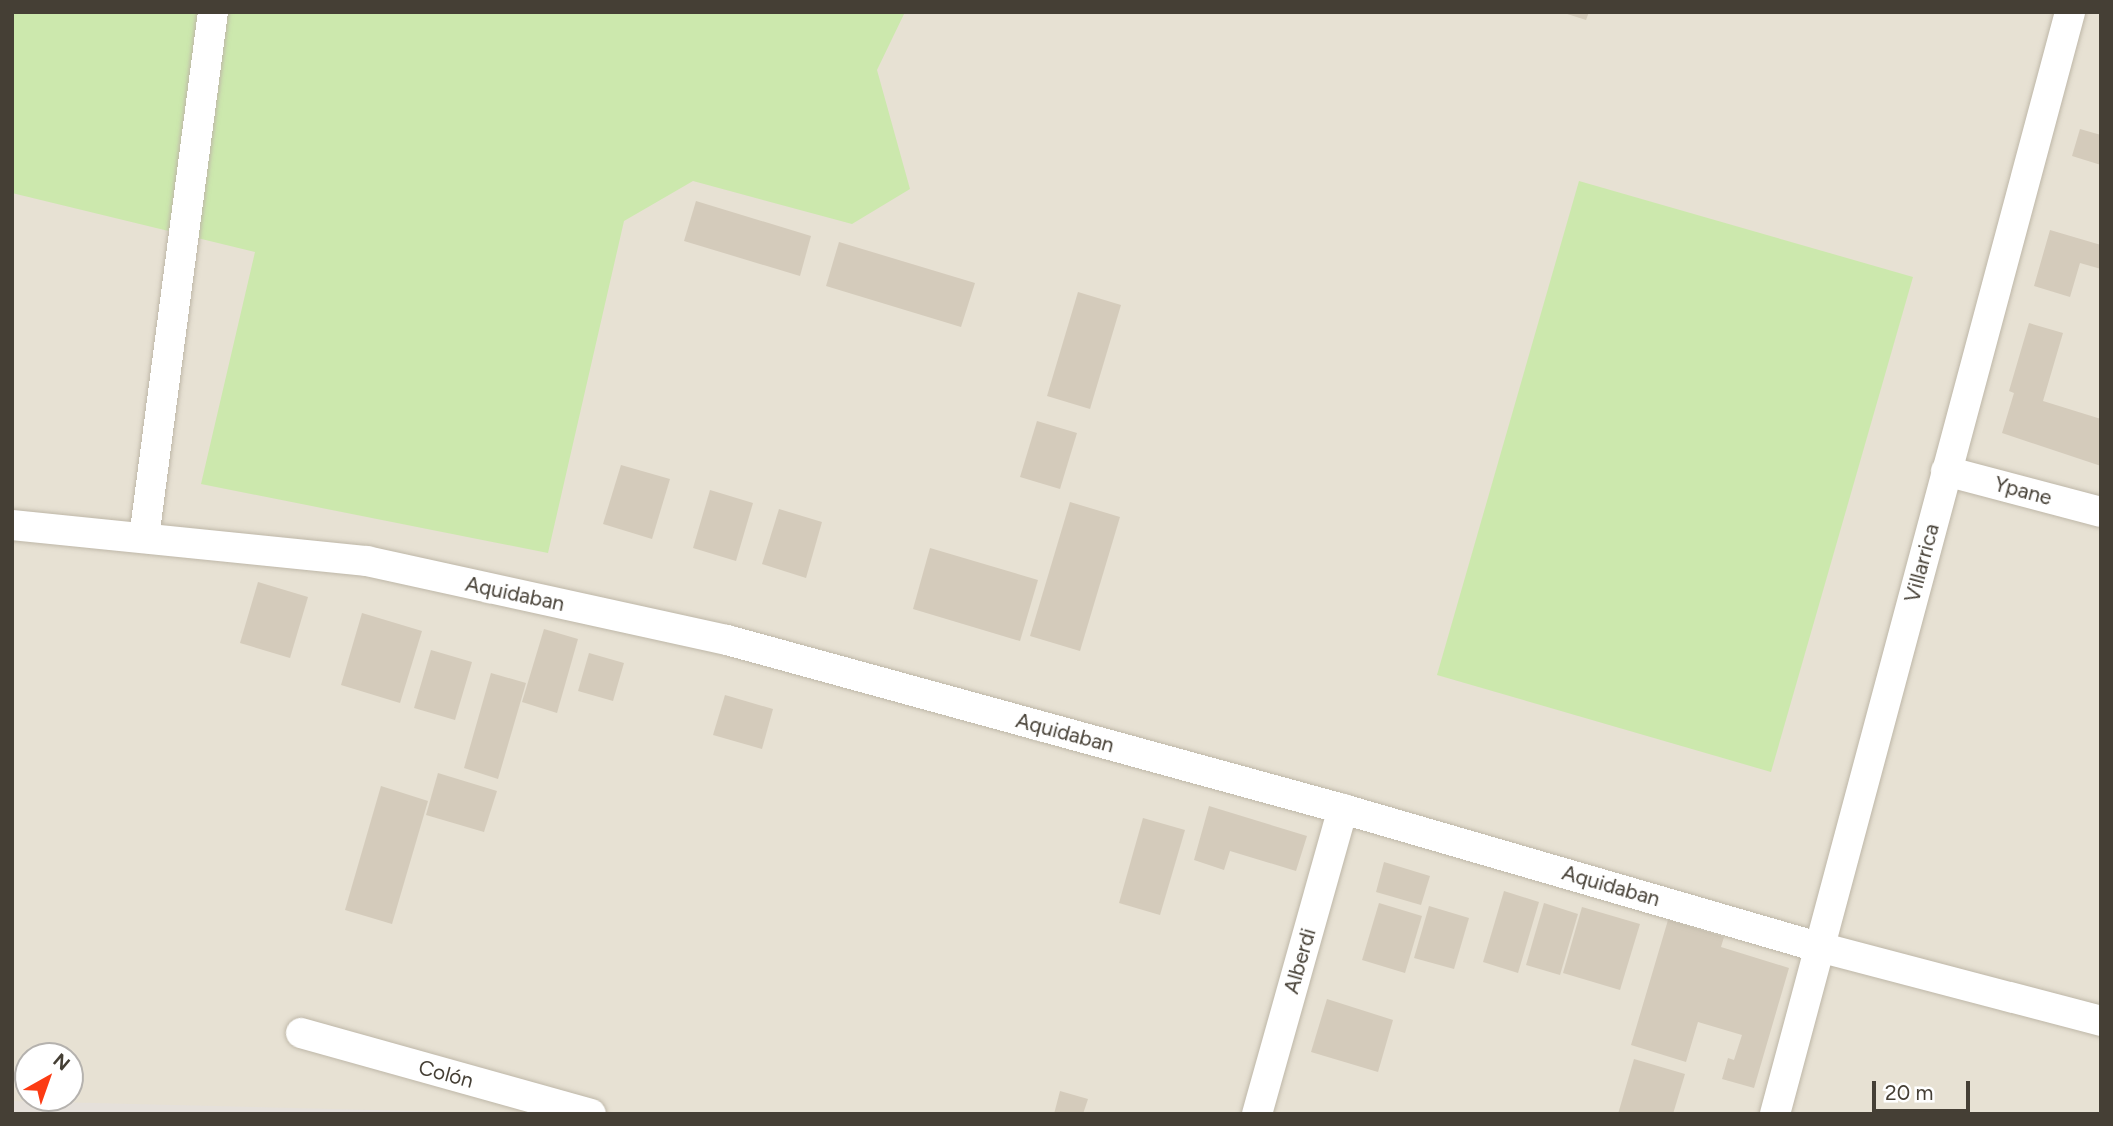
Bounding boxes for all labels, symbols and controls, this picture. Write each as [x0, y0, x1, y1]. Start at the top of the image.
street label: Ypane [1992, 471, 2054, 511]
street label: Villarrica [1899, 521, 1945, 605]
street label: Aquidaban [463, 571, 567, 617]
street label: Aquidaban [1013, 708, 1117, 758]
street label: Aquidaban [1559, 860, 1663, 912]
street label: Alberdi [1279, 925, 1321, 997]
north arrow [14, 1042, 84, 1112]
text: N [49, 1049, 75, 1076]
street label: Colón [416, 1055, 476, 1093]
scale bar [1875, 1066, 1973, 1110]
text: 20 m [1885, 1080, 1933, 1105]

